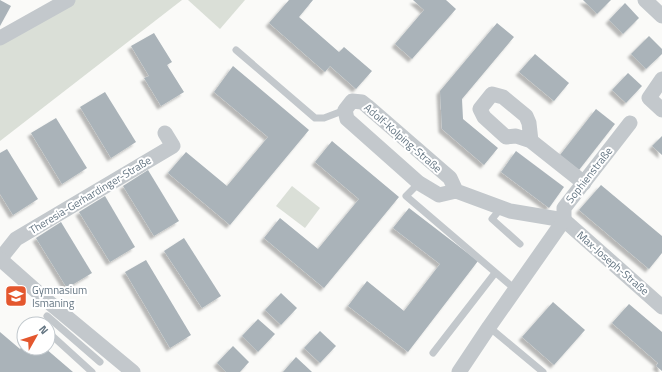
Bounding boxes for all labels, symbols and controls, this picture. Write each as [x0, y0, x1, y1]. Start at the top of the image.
street label: Adolf-Kolping-Straße [361, 100, 446, 177]
street label: Sophienstraße [562, 143, 616, 207]
street label: Theresia-Gerhardinger-Straße [26, 152, 154, 238]
street label: Max-Joseph-Straße [574, 227, 653, 299]
place label: Gymnasium Ismaning [32, 282, 87, 311]
school or university icon: Gymnasium Ismaning [3, 283, 29, 309]
north arrow [16, 316, 56, 356]
text: N [35, 322, 52, 338]

